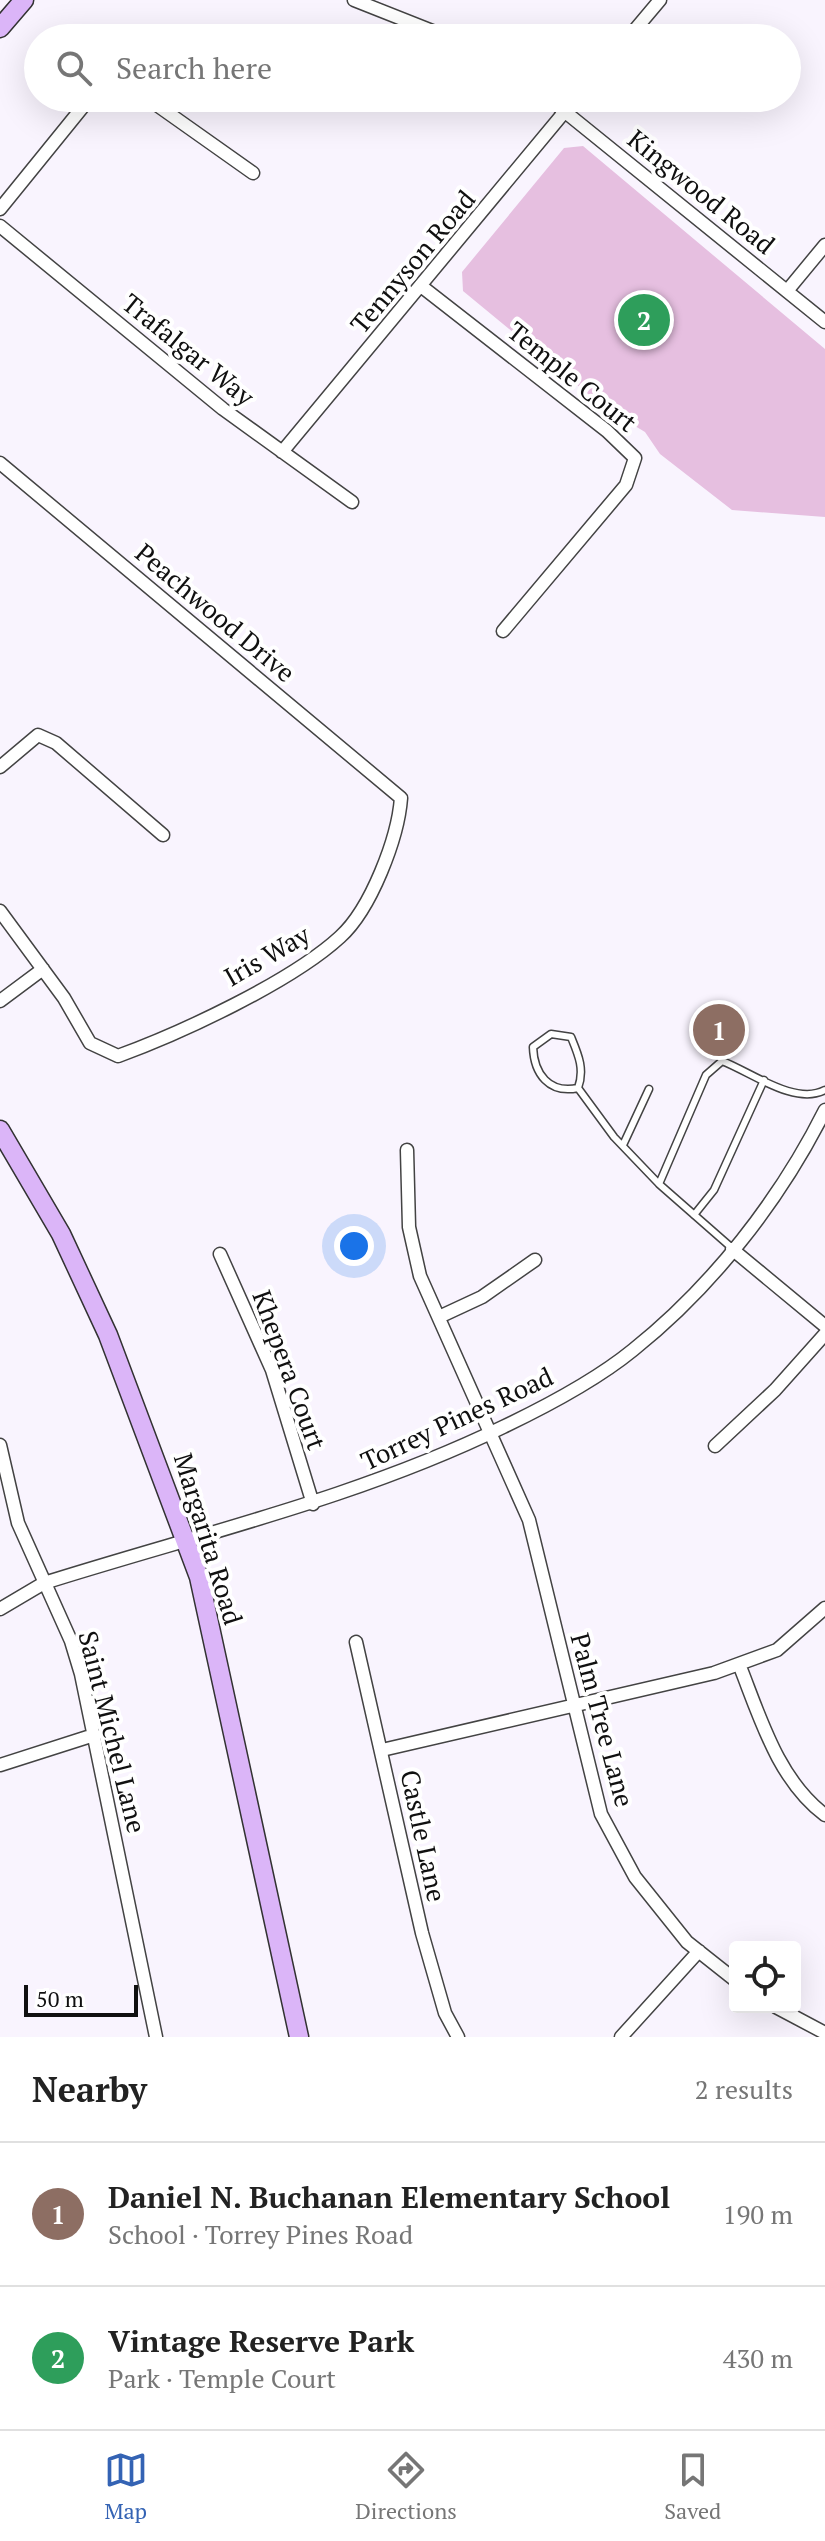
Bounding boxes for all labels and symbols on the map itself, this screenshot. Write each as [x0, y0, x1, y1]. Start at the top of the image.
street label: Kingwood Road [621, 121, 782, 261]
street label: Tennyson Road [342, 183, 482, 340]
street label: Trafalgar Way [116, 286, 262, 413]
pin: 2 [618, 290, 670, 350]
street label: Temple Court [501, 314, 645, 439]
street label: Peachwood Drive [129, 535, 303, 689]
street label: Iris Way [218, 917, 316, 993]
pin: 1 [693, 1000, 745, 1060]
your location [334, 1226, 374, 1266]
street label: Khepera Court [245, 1285, 335, 1454]
street label: Torrey Pines Road [355, 1359, 558, 1478]
street label: Margarita Road [167, 1449, 251, 1628]
street label: Saint Michel Lane [71, 1627, 155, 1836]
street label: Palm Tree Lane [563, 1629, 643, 1811]
street label: Castle Lane [393, 1767, 455, 1905]
scale bar [24, 1981, 138, 2017]

